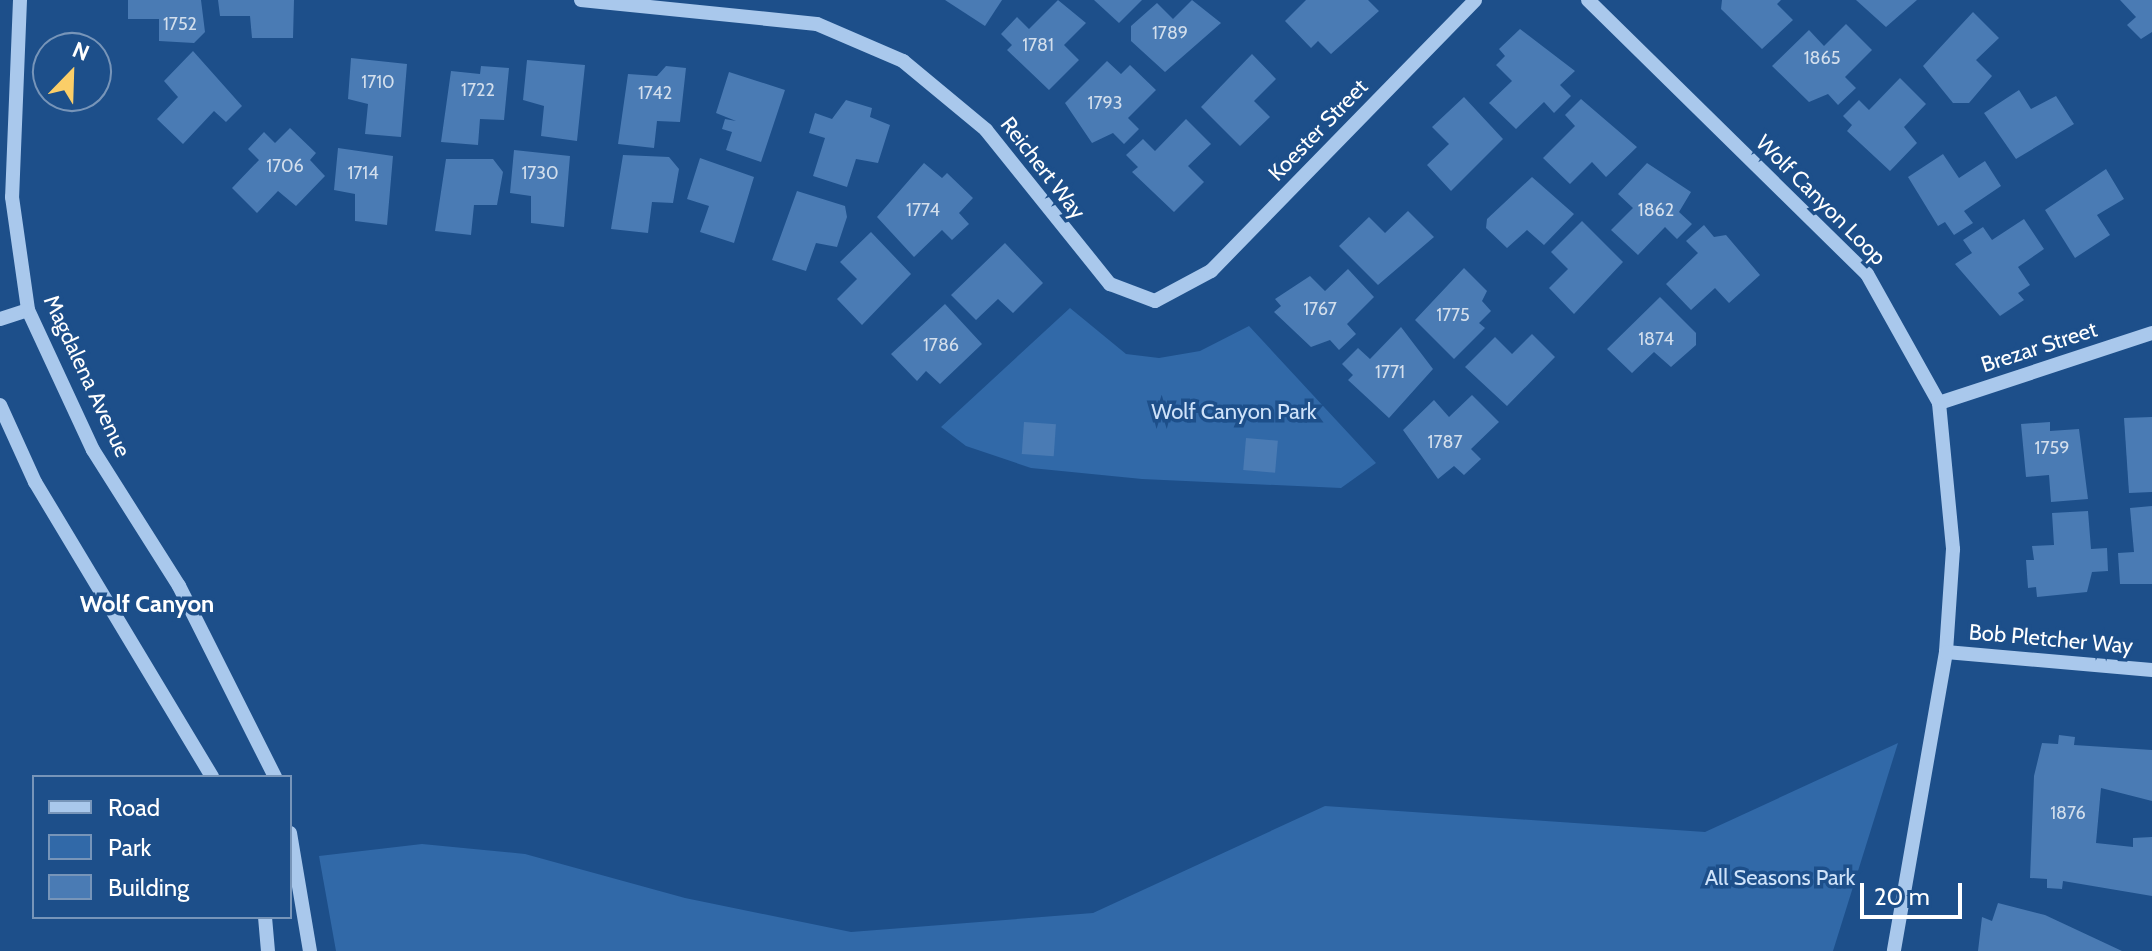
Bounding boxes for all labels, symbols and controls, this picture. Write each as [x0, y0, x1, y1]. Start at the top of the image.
house number: 1752 [163, 13, 197, 35]
house number: 1789 [1152, 22, 1188, 44]
north arrow [32, 32, 112, 112]
house number: 1781 [1022, 34, 1054, 56]
text: N [68, 36, 93, 67]
house number: 1865 [1804, 47, 1840, 69]
house number: 1710 [361, 71, 395, 93]
street label: Koester Street [1263, 74, 1373, 186]
house number: 1722 [461, 79, 495, 101]
house number: 1742 [638, 82, 672, 104]
house number: 1793 [1088, 92, 1122, 114]
street label: Reichert Way [995, 112, 1091, 224]
street label: Wolf Canyon Loop [1750, 129, 1892, 271]
house number: 1706 [266, 155, 304, 177]
house number: 1714 [347, 162, 379, 184]
house number: 1730 [521, 162, 559, 184]
house number: 1774 [906, 199, 940, 221]
house number: 1862 [1638, 199, 1674, 221]
street label: Magdalena Avenue [38, 291, 136, 461]
house number: 1767 [1303, 298, 1337, 320]
house number: 1775 [1436, 304, 1470, 326]
street label: Brezar Street [1978, 316, 2100, 378]
house number: 1874 [1638, 328, 1674, 350]
house number: 1786 [923, 334, 959, 356]
house number: 1771 [1375, 361, 1405, 383]
park label: Wolf Canyon Park [1151, 399, 1317, 425]
house number: 1787 [1428, 431, 1462, 453]
house number: 1759 [2035, 437, 2069, 459]
district label: Wolf Canyon [80, 590, 214, 618]
street label: Bob Pletcher Way [1968, 619, 2134, 659]
legend [32, 775, 292, 919]
text: Road [108, 793, 160, 822]
house number: 1876 [2050, 802, 2086, 824]
text: Park [108, 833, 151, 862]
park label: All Seasons Park [1705, 865, 1855, 891]
scale bar [1864, 867, 1966, 917]
text: Building [108, 873, 189, 902]
text: 20 m [1874, 882, 1930, 911]

